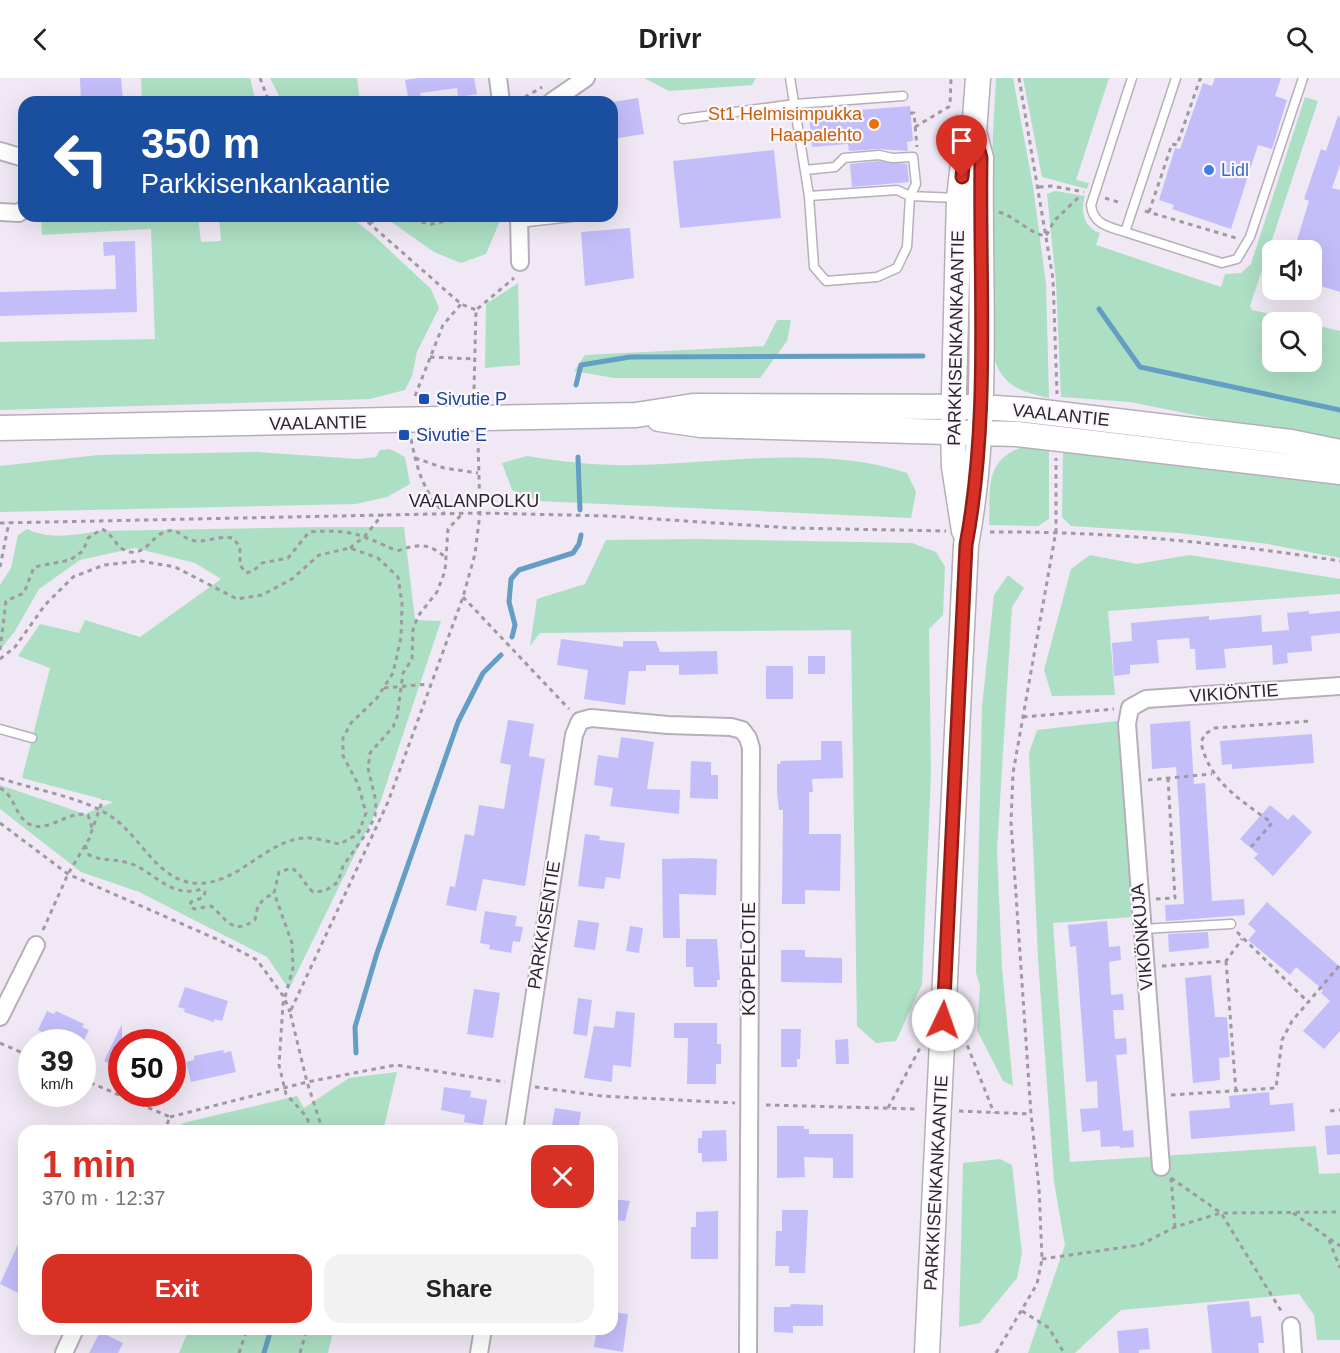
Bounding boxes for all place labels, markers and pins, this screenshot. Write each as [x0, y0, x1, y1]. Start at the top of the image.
place label: St1 Helmisimpukka Haapalehto [708, 104, 863, 145]
pin [936, 115, 987, 177]
marker: St1 Helmisimpukka Haapalehto [867, 117, 881, 131]
place label: Lidl [1221, 160, 1249, 180]
marker: Lidl [1202, 163, 1216, 177]
place label: Sivutie P [436, 389, 507, 409]
marker: Sivutie P [417, 392, 431, 406]
place label: Sivutie E [416, 425, 487, 445]
marker: Sivutie E [397, 428, 411, 442]

